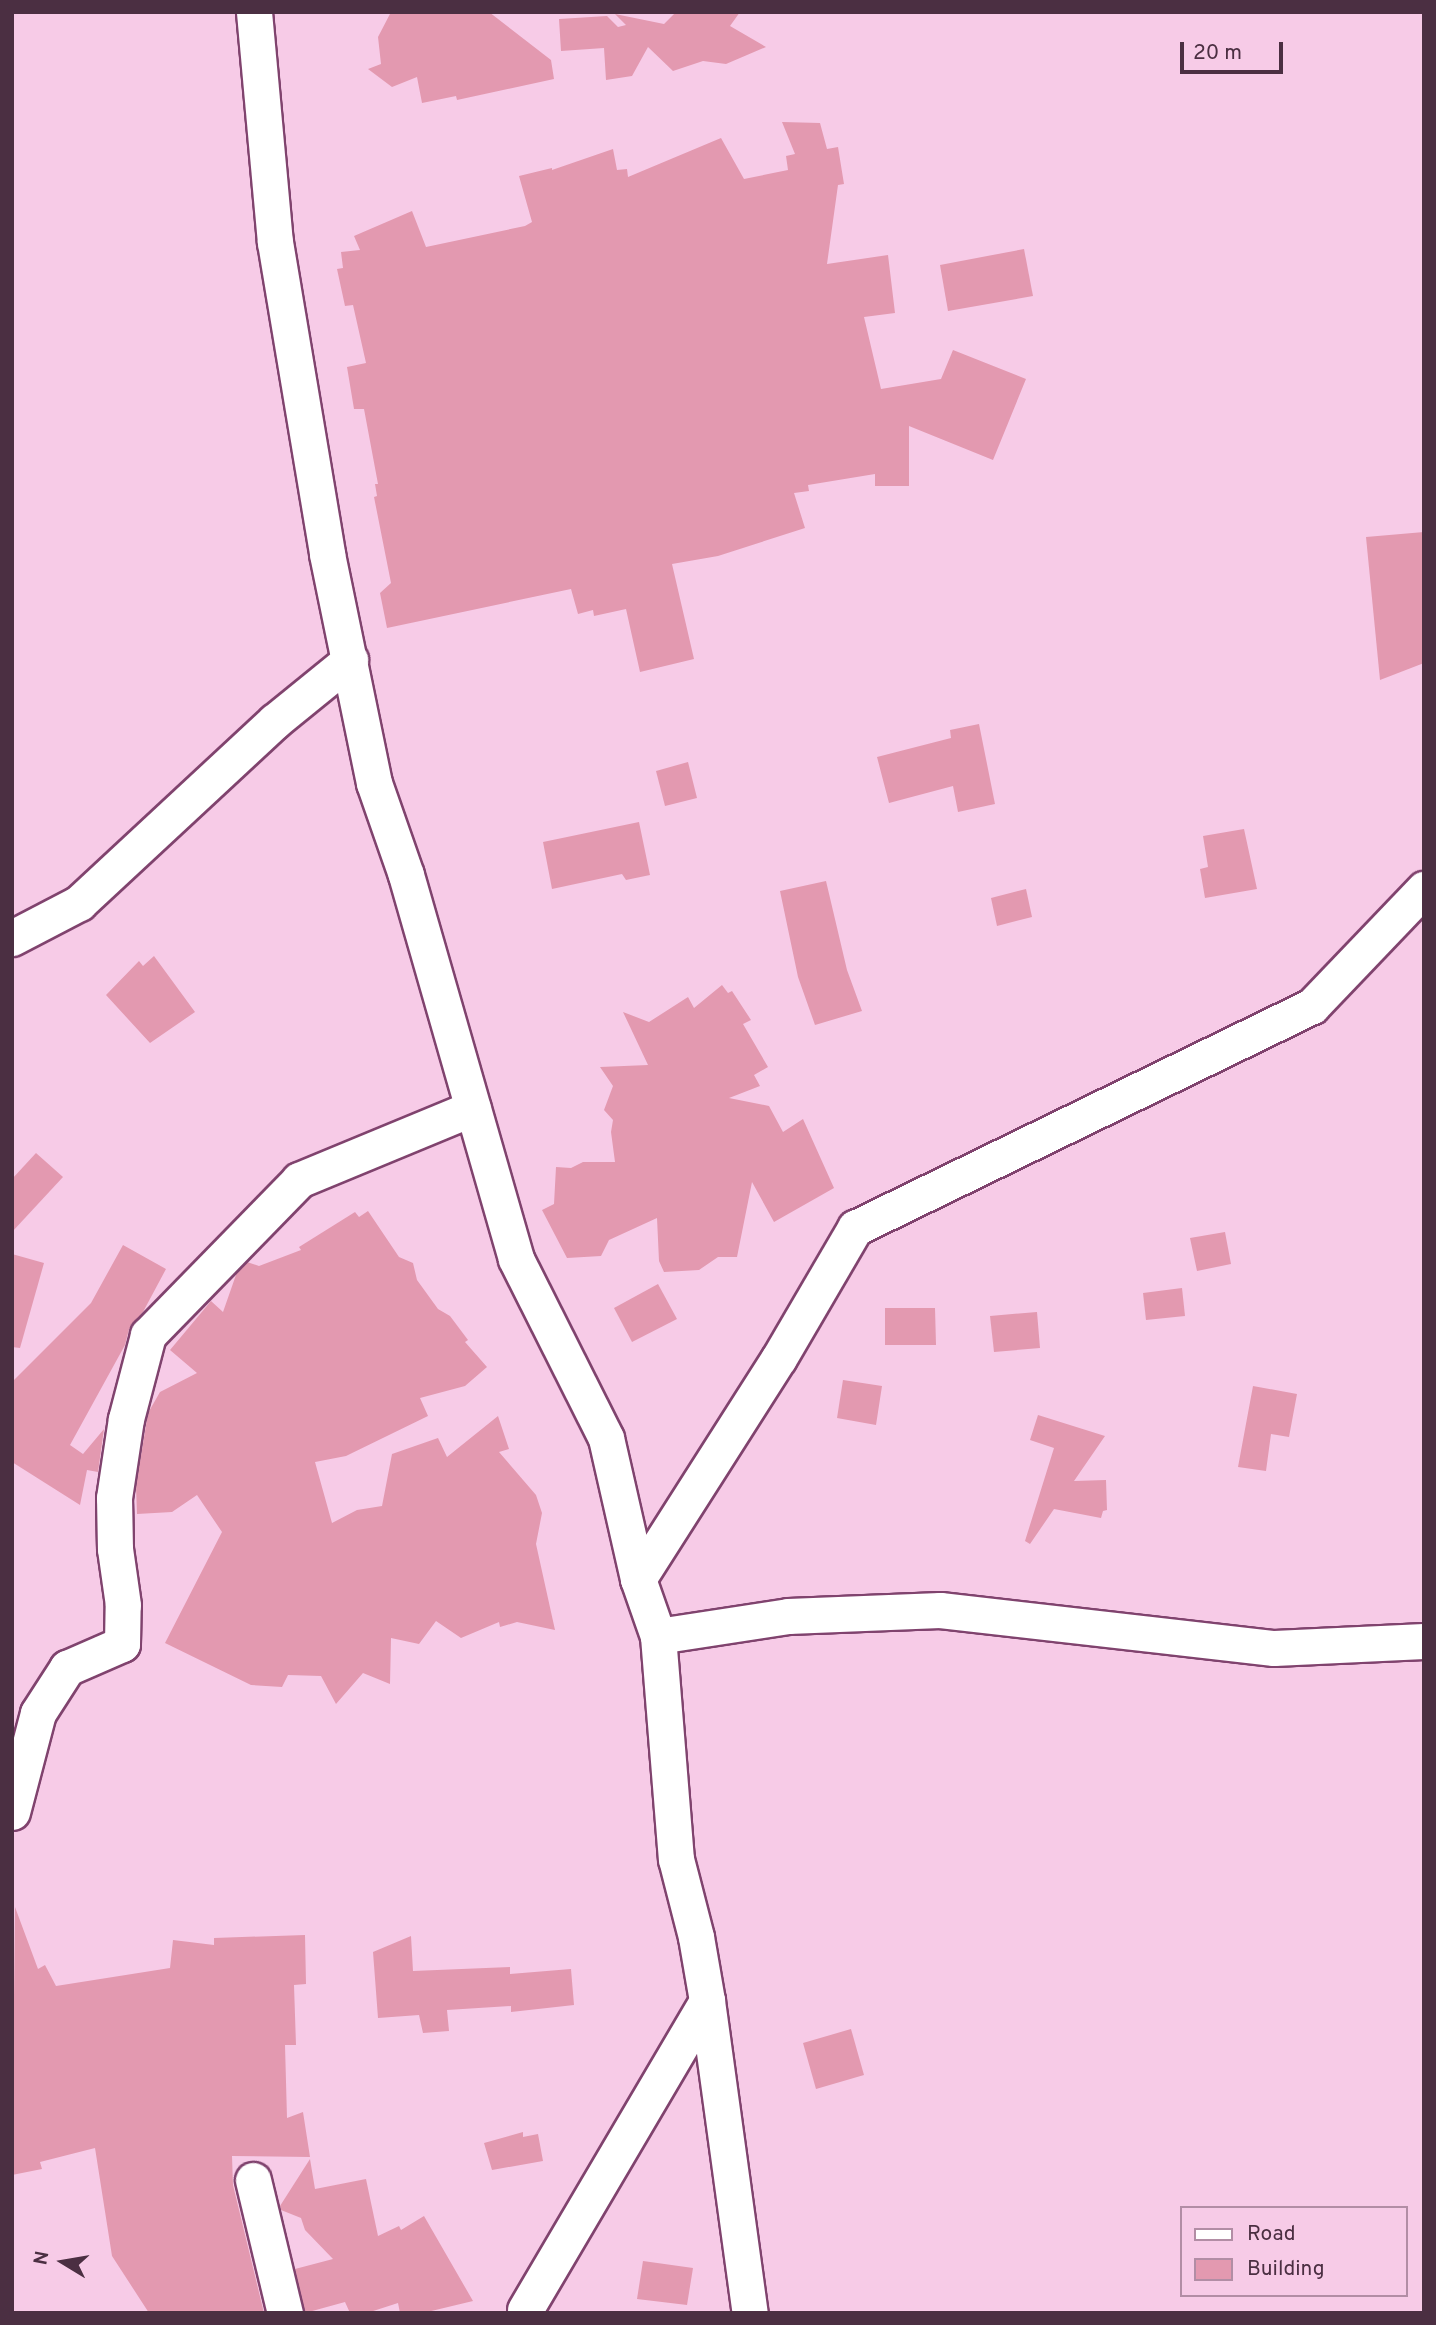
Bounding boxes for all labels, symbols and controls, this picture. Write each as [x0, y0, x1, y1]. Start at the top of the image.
scale bar [1184, 28, 1287, 72]
text: 20 m [1193, 40, 1242, 67]
legend [1180, 2206, 1408, 2297]
text: Road [1247, 2221, 1296, 2248]
north arrow [28, 2227, 98, 2297]
text: N [29, 2249, 55, 2267]
text: Building [1247, 2256, 1325, 2283]

